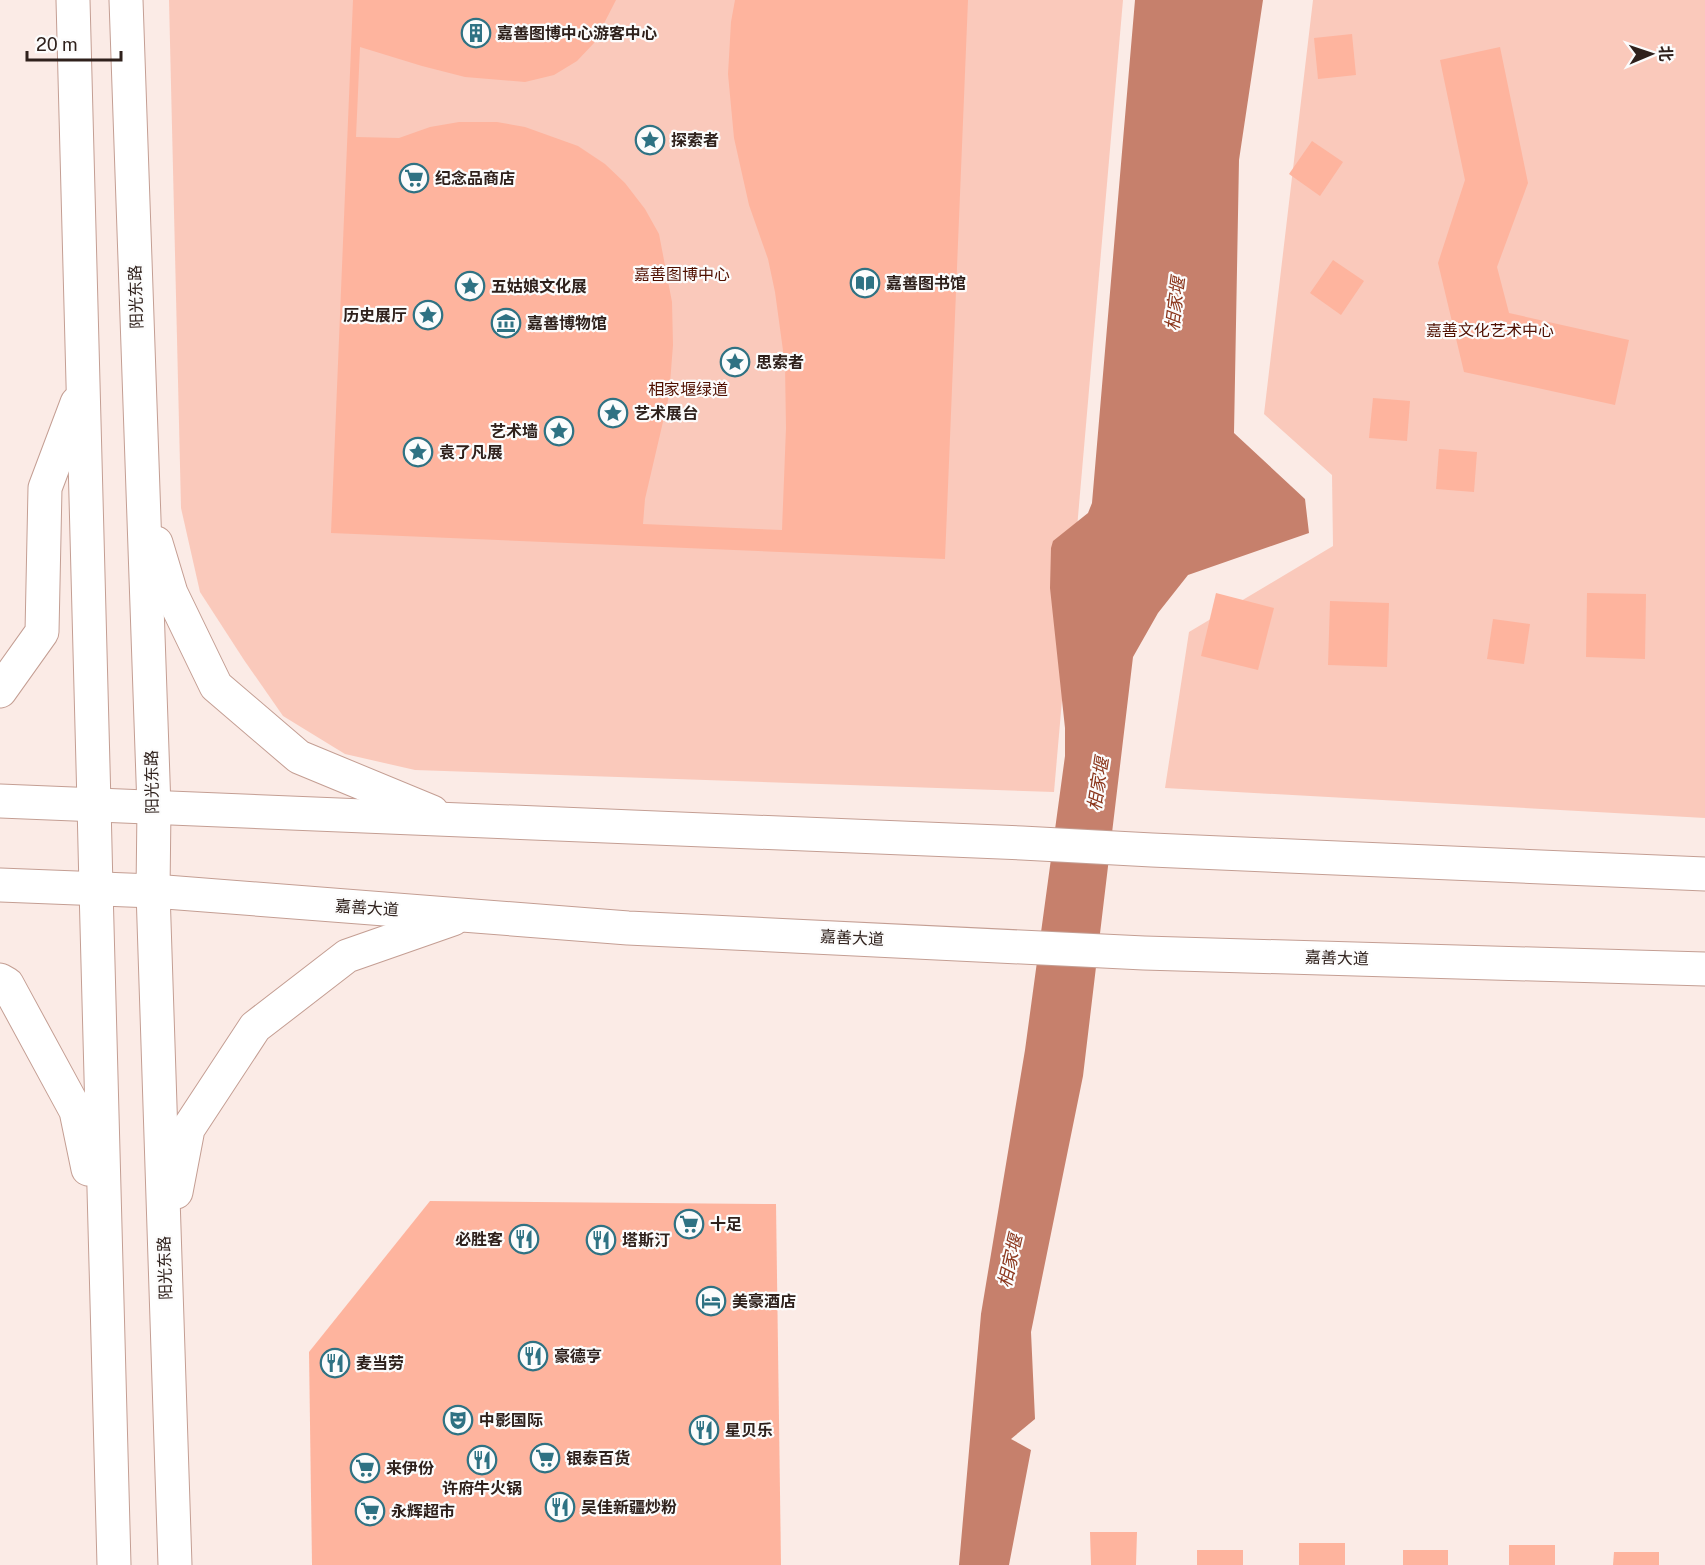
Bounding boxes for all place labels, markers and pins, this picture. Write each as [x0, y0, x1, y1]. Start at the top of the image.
building icon: 嘉善图博中心游客中心 [460, 17, 492, 49]
place label: 嘉善图博中心游客中心 [497, 24, 657, 43]
place icon: 探索者 [634, 124, 666, 156]
place label: 探索者 [671, 131, 719, 150]
supermarket icon: 纪念品商店 [398, 162, 430, 194]
place label: 纪念品商店 [435, 169, 515, 188]
library icon: 嘉善图书馆 [849, 267, 881, 299]
place icon: 五姑娘文化展 [454, 270, 486, 302]
place label: 嘉善图书馆 [886, 274, 966, 293]
place label: 五姑娘文化展 [491, 277, 587, 296]
place icon: 历史展厅 [412, 299, 444, 331]
place label: 历史展厅 [343, 306, 407, 325]
museum icon: 嘉善博物馆 [490, 307, 522, 339]
place label: 嘉善博物馆 [527, 314, 607, 333]
place icon: 思索者 [719, 346, 751, 378]
place label: 思索者 [756, 353, 804, 372]
place icon: 艺术展台 [597, 397, 629, 429]
place label: 艺术展台 [634, 404, 698, 423]
place icon: 艺术墙 [543, 415, 575, 447]
place label: 艺术墙 [490, 422, 538, 441]
place icon: 袁了凡展 [402, 436, 434, 468]
place label: 袁了凡展 [439, 443, 503, 462]
supermarket icon: 十足 [673, 1208, 705, 1240]
place label: 十足 [710, 1215, 742, 1234]
restaurant icon: 必胜客 [508, 1223, 540, 1255]
restaurant icon: 塔斯汀 [585, 1224, 617, 1256]
place label: 必胜客 [455, 1230, 503, 1249]
place label: 塔斯汀 [622, 1231, 670, 1250]
hotel icon: 美豪酒店 [695, 1285, 727, 1317]
place label: 美豪酒店 [732, 1292, 796, 1311]
restaurant icon: 豪德亨 [517, 1340, 549, 1372]
restaurant icon: 麦当劳 [319, 1347, 351, 1379]
place label: 豪德亨 [554, 1347, 602, 1366]
place label: 麦当劳 [356, 1354, 404, 1373]
theatre icon: 中影国际 [442, 1404, 474, 1436]
place label: 中影国际 [479, 1411, 543, 1430]
restaurant icon: 星贝乐 [688, 1414, 720, 1446]
place label: 星贝乐 [725, 1421, 773, 1440]
supermarket icon: 银泰百货 [529, 1442, 561, 1474]
restaurant icon: 许府牛火锅 [466, 1444, 498, 1476]
place label: 银泰百货 [566, 1449, 630, 1468]
supermarket icon: 来伊份 [349, 1452, 381, 1484]
place label: 来伊份 [386, 1459, 434, 1478]
place label: 许府牛火锅 [442, 1479, 522, 1498]
restaurant icon: 吴佳新疆炒粉 [544, 1491, 576, 1523]
supermarket icon: 永辉超市 [354, 1495, 386, 1527]
place label: 吴佳新疆炒粉 [581, 1498, 677, 1517]
place label: 永辉超市 [391, 1502, 455, 1521]

